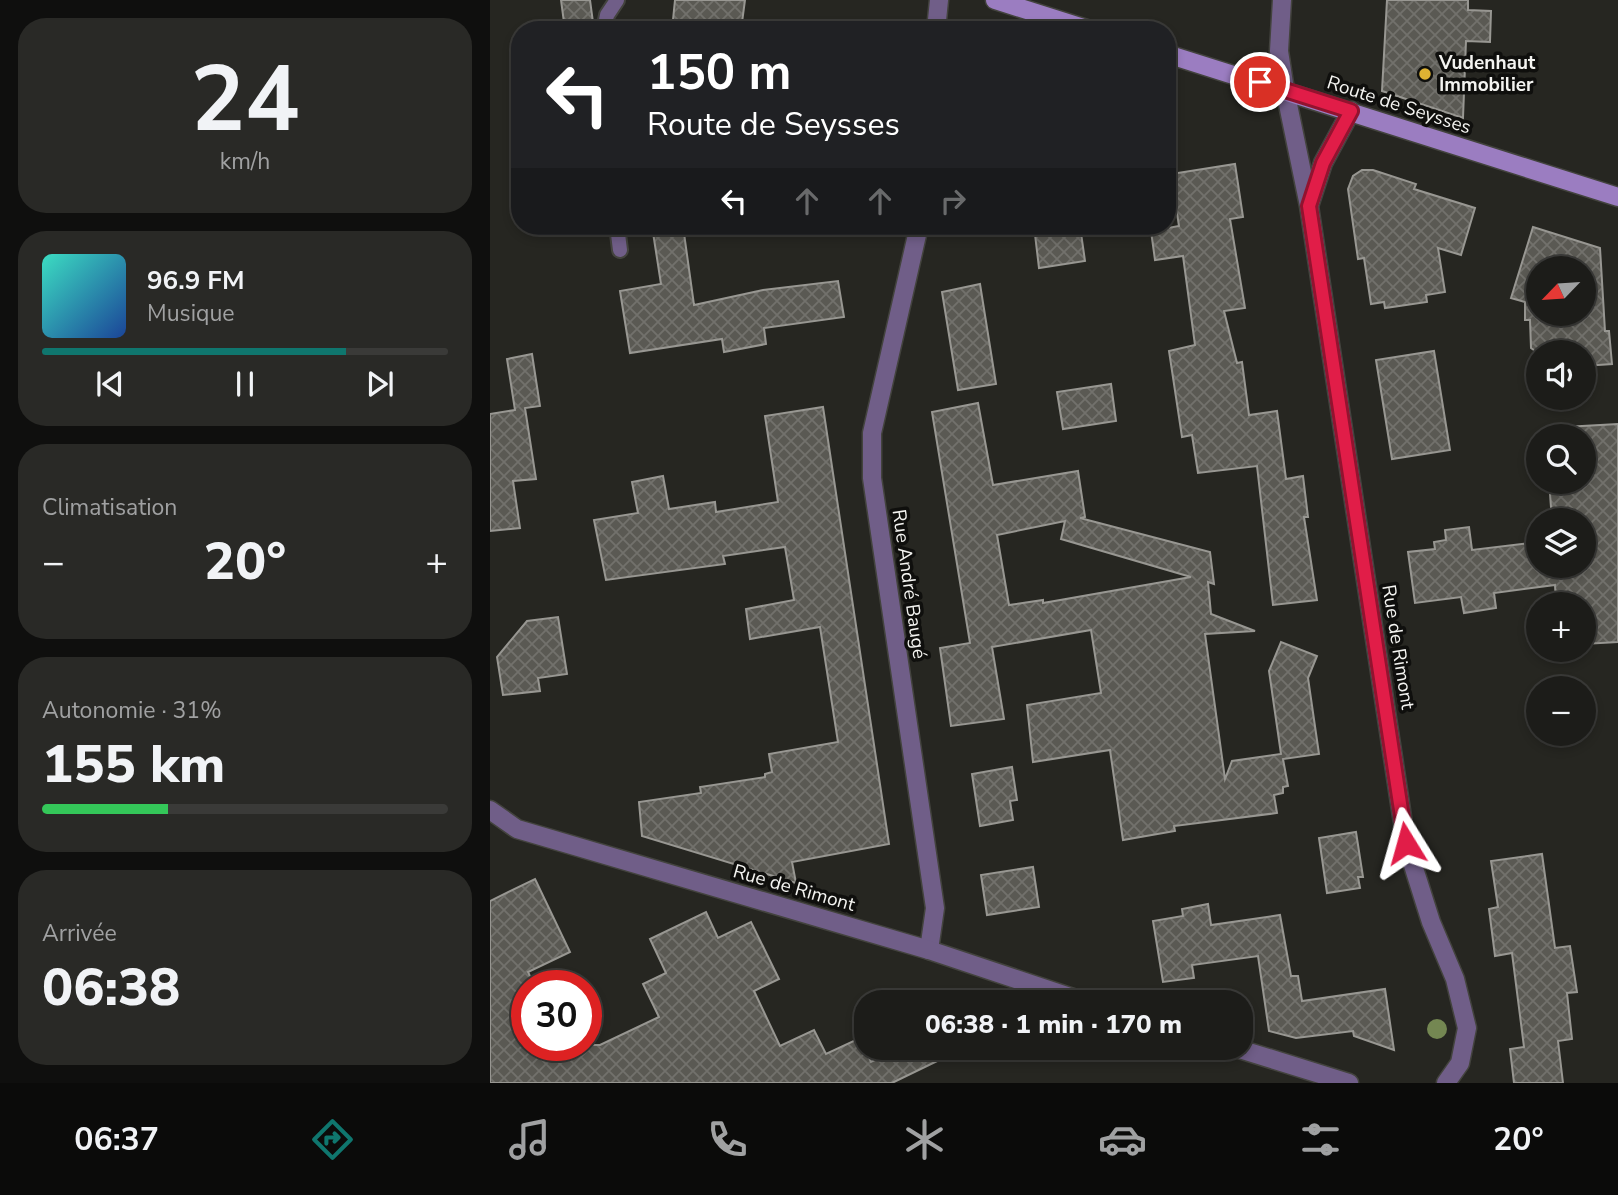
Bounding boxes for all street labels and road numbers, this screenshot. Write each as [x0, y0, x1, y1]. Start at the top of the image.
street label: Route de Seysses [1324, 69, 1474, 141]
street label: Rue André Baugé [886, 508, 932, 660]
street label: Rue de Rimont [1375, 583, 1421, 712]
street label: Rue de Rimont [730, 858, 858, 918]

